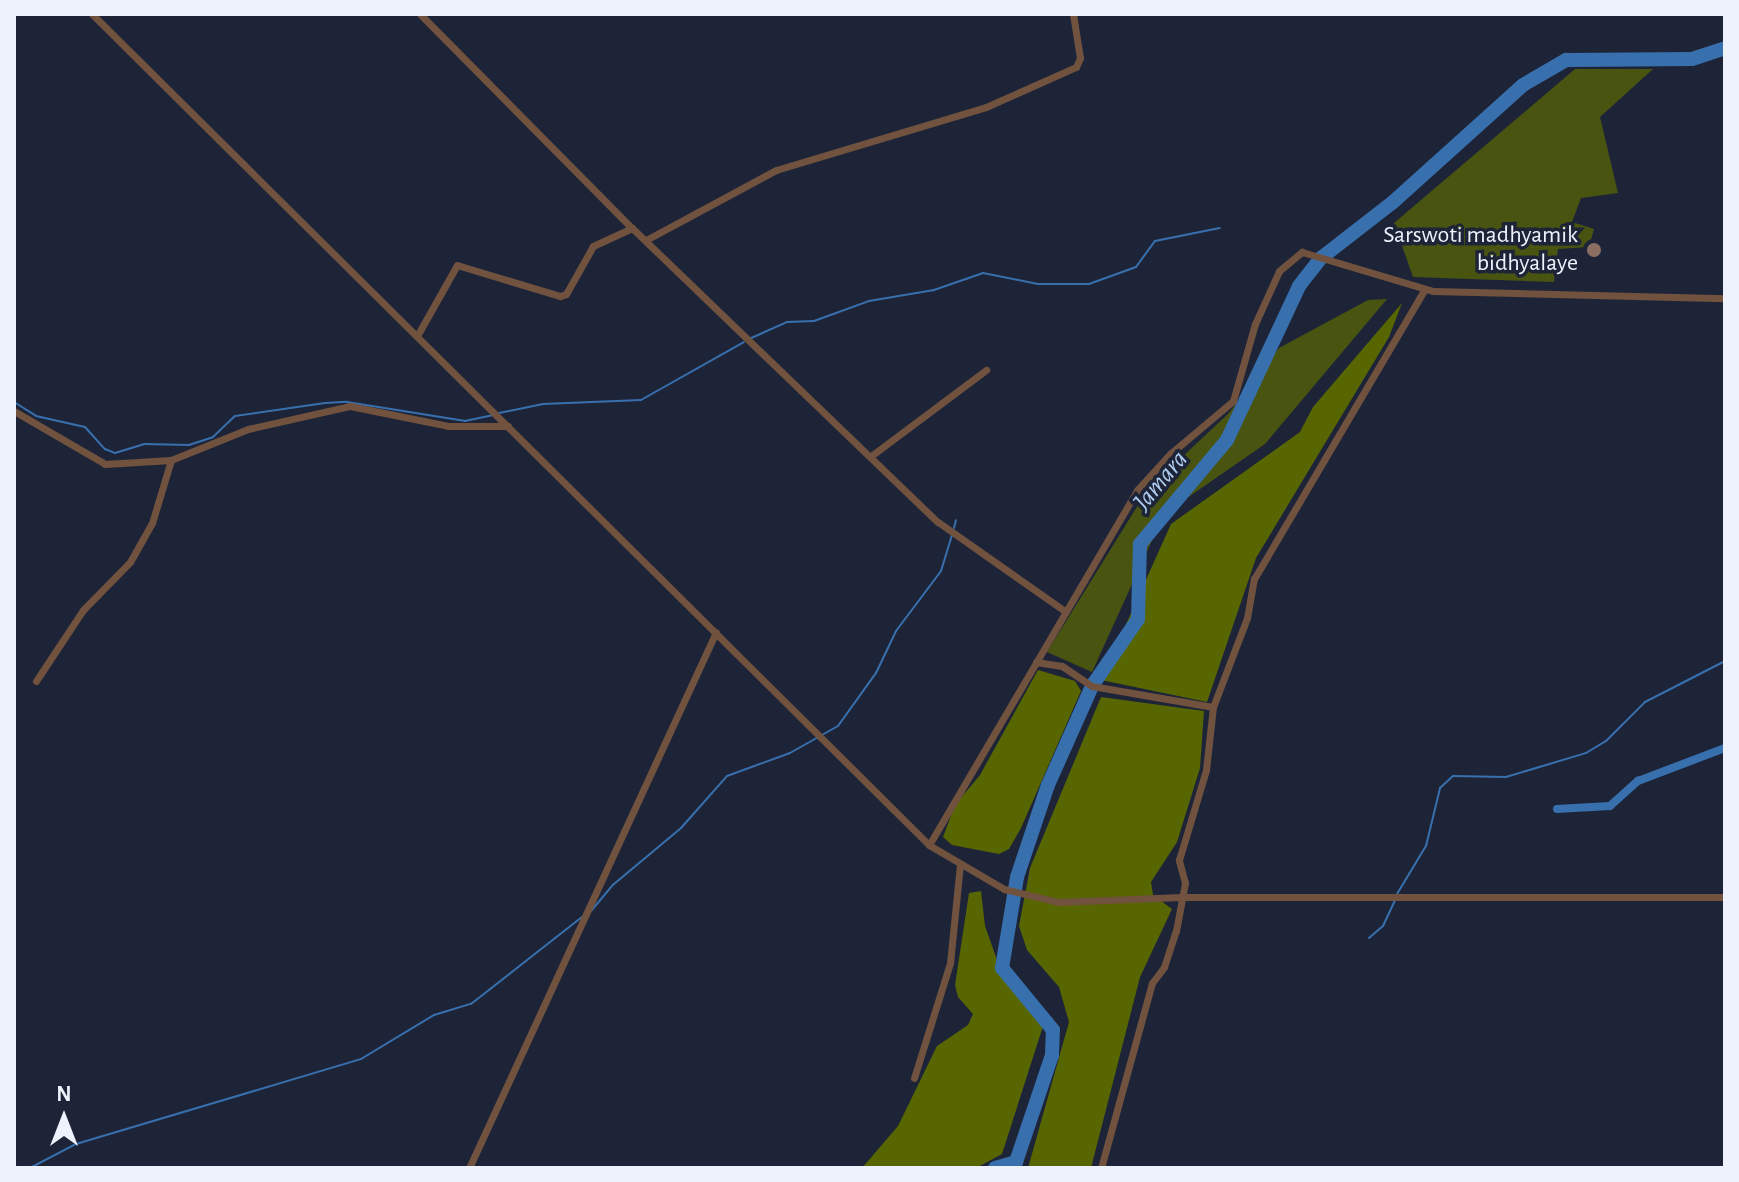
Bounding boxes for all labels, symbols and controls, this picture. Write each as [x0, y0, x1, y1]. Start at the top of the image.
place label: Sarswoti madhyamik bidhyalaye [1383, 222, 1578, 278]
marker: Sarswoti madhyamik bidhyalaye [1585, 241, 1603, 259]
water label: Jamara [1127, 445, 1195, 517]
north arrow [24, 1078, 104, 1158]
text: N [56, 1083, 72, 1105]

